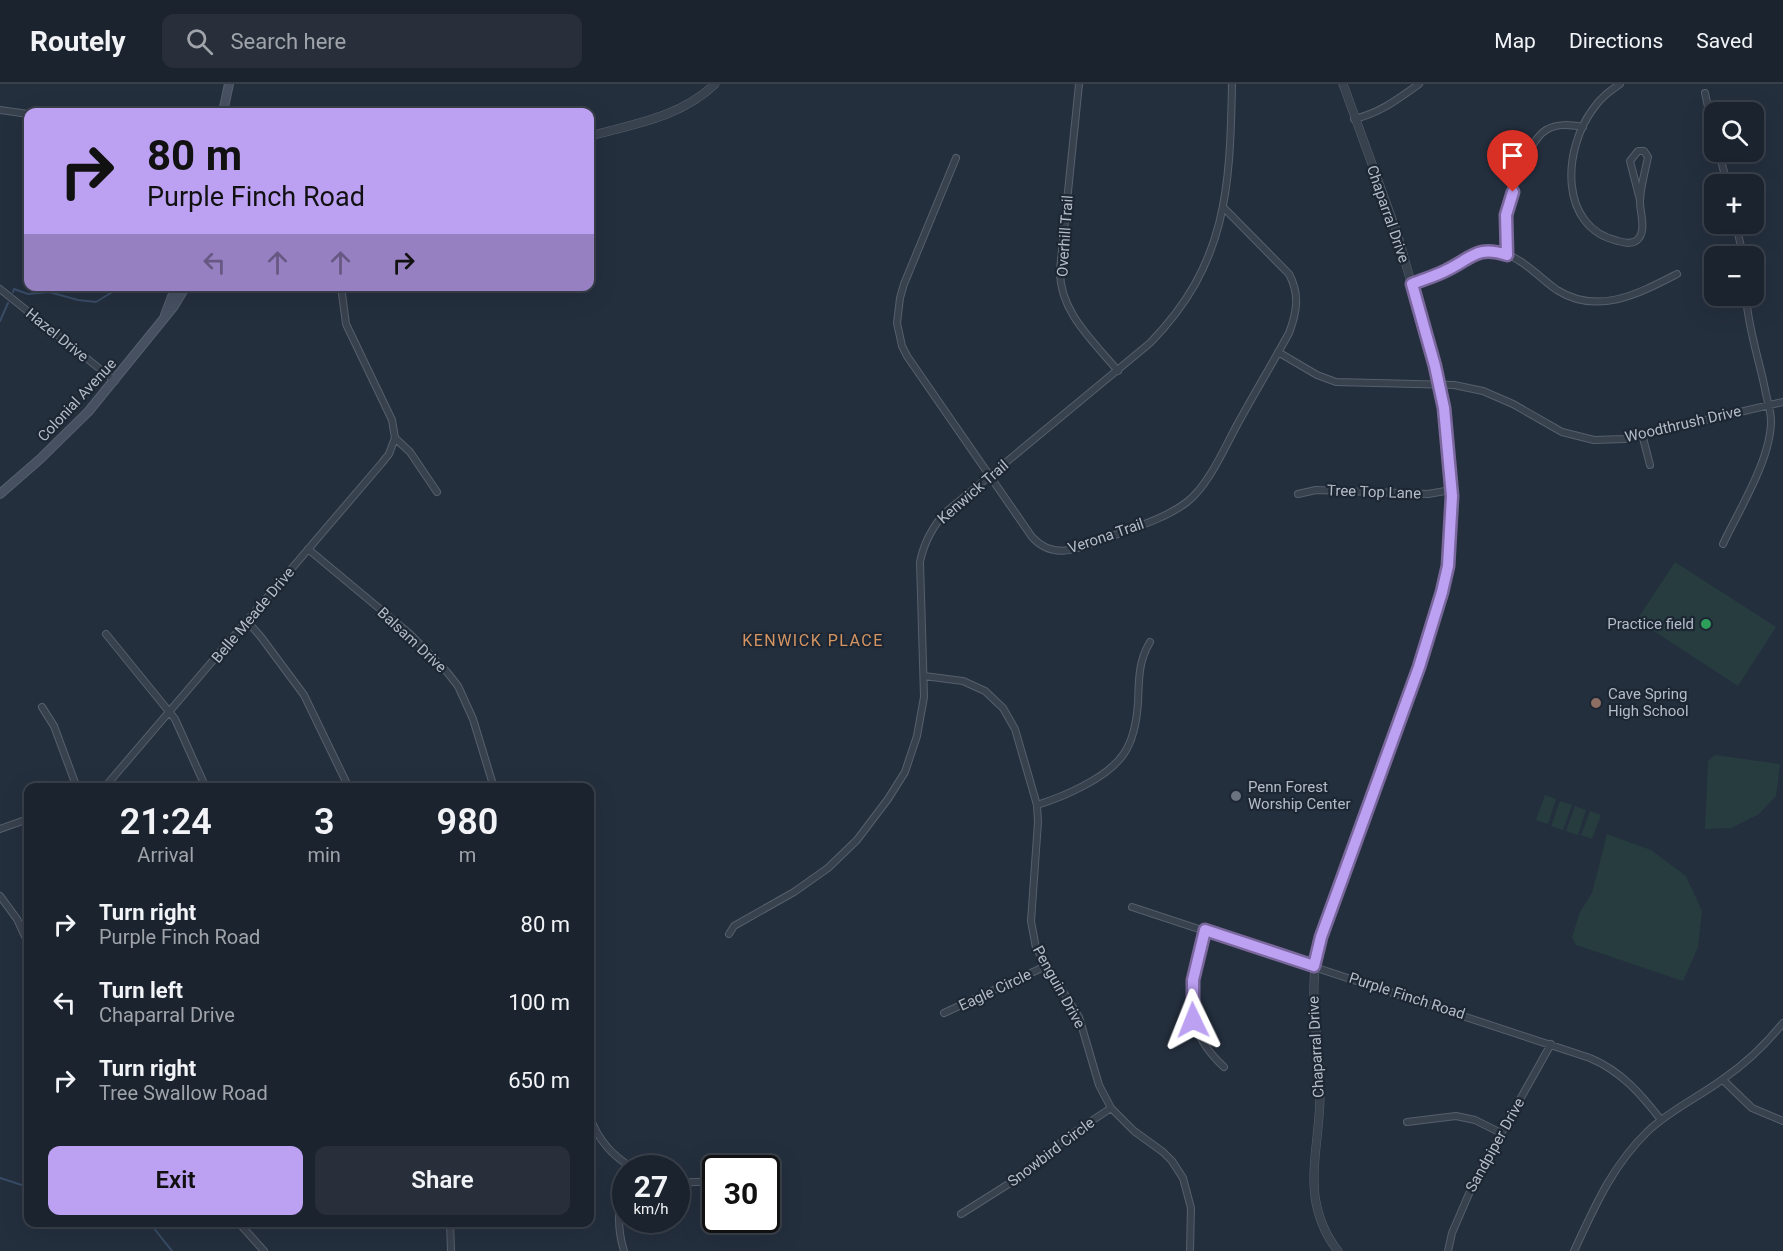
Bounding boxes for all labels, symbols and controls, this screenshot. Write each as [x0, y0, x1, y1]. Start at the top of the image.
search box [162, 14, 582, 68]
text: Routely [30, 25, 126, 58]
icon: search [183, 25, 216, 58]
text: Search here [231, 29, 346, 54]
text: Map [1494, 29, 1536, 53]
text: Directions [1569, 29, 1663, 53]
text: Saved [1696, 29, 1753, 53]
map controls [1704, 102, 1764, 306]
button: search [1704, 102, 1764, 162]
pin [1487, 130, 1538, 192]
text: 80 m [147, 131, 242, 180]
icon: right [48, 132, 126, 210]
icon: arrive [1496, 139, 1529, 172]
street label: Chaparral Drive [1363, 163, 1413, 265]
button: + [1704, 174, 1764, 234]
text: Purple Finch Road [147, 181, 365, 213]
street label: Overhill Trail [1053, 195, 1077, 277]
icon: left [198, 246, 231, 279]
icon: ahead [261, 246, 294, 279]
icon: ahead [324, 246, 357, 279]
icon: right [387, 246, 420, 279]
button: − [1704, 246, 1764, 306]
street label: Hazel Drive [22, 304, 92, 366]
street label: Colonial Avenue [34, 355, 120, 445]
street label: Woodthrush Drive [1623, 402, 1743, 446]
street label: Kenwick Trail [934, 456, 1012, 528]
street label: Tree Top Lane [1327, 481, 1421, 503]
street label: Verona Trail [1066, 515, 1146, 557]
street label: Belle Meade Drive [208, 563, 298, 666]
street label: Balsam Drive [374, 604, 450, 676]
place label: Practice field [1607, 615, 1694, 633]
marker: Practice field [1699, 617, 1713, 631]
district label: KENWICK PLACE [742, 631, 884, 650]
place label: Cave Spring High School [1608, 685, 1689, 720]
marker: Cave Spring High School [1589, 696, 1603, 710]
place label: Penn Forest Worship Center [1248, 778, 1350, 813]
marker: Penn Forest Worship Center [1229, 789, 1243, 803]
text: 21:24 [120, 801, 212, 843]
text: 3 [314, 801, 334, 843]
text: 980 [437, 801, 498, 843]
text: Arrival [137, 843, 194, 867]
text: min [307, 843, 341, 867]
text: m [459, 843, 476, 867]
text: Turn right [99, 900, 196, 925]
icon: right [48, 908, 81, 941]
text: 80 m [521, 912, 570, 937]
text: Purple Finch Road [99, 925, 260, 949]
street label: Penguin Drive [1029, 943, 1089, 1031]
street label: Eagle Circle [956, 965, 1034, 1015]
street label: Purple Finch Road [1347, 969, 1467, 1023]
text: Turn left [99, 978, 183, 1003]
icon: left [48, 986, 81, 1019]
position arrow [1161, 988, 1225, 1052]
text: 100 m [508, 990, 570, 1015]
street label: Chaparral Drive [1304, 996, 1328, 1098]
text: Chaparral Drive [99, 1003, 235, 1027]
text: Turn right [99, 1056, 196, 1081]
icon: right [48, 1064, 81, 1097]
text: 650 m [508, 1068, 570, 1093]
text: Tree Swallow Road [99, 1081, 268, 1105]
street label: Sandpiper Drive [1462, 1095, 1528, 1195]
street label: Snowbird Circle [1004, 1113, 1098, 1190]
button: Exit [48, 1146, 303, 1215]
button: Share [315, 1146, 570, 1215]
speed limit sign: 30 [702, 1155, 780, 1233]
text: 27 [634, 1169, 668, 1204]
text: km/h [633, 1200, 669, 1218]

